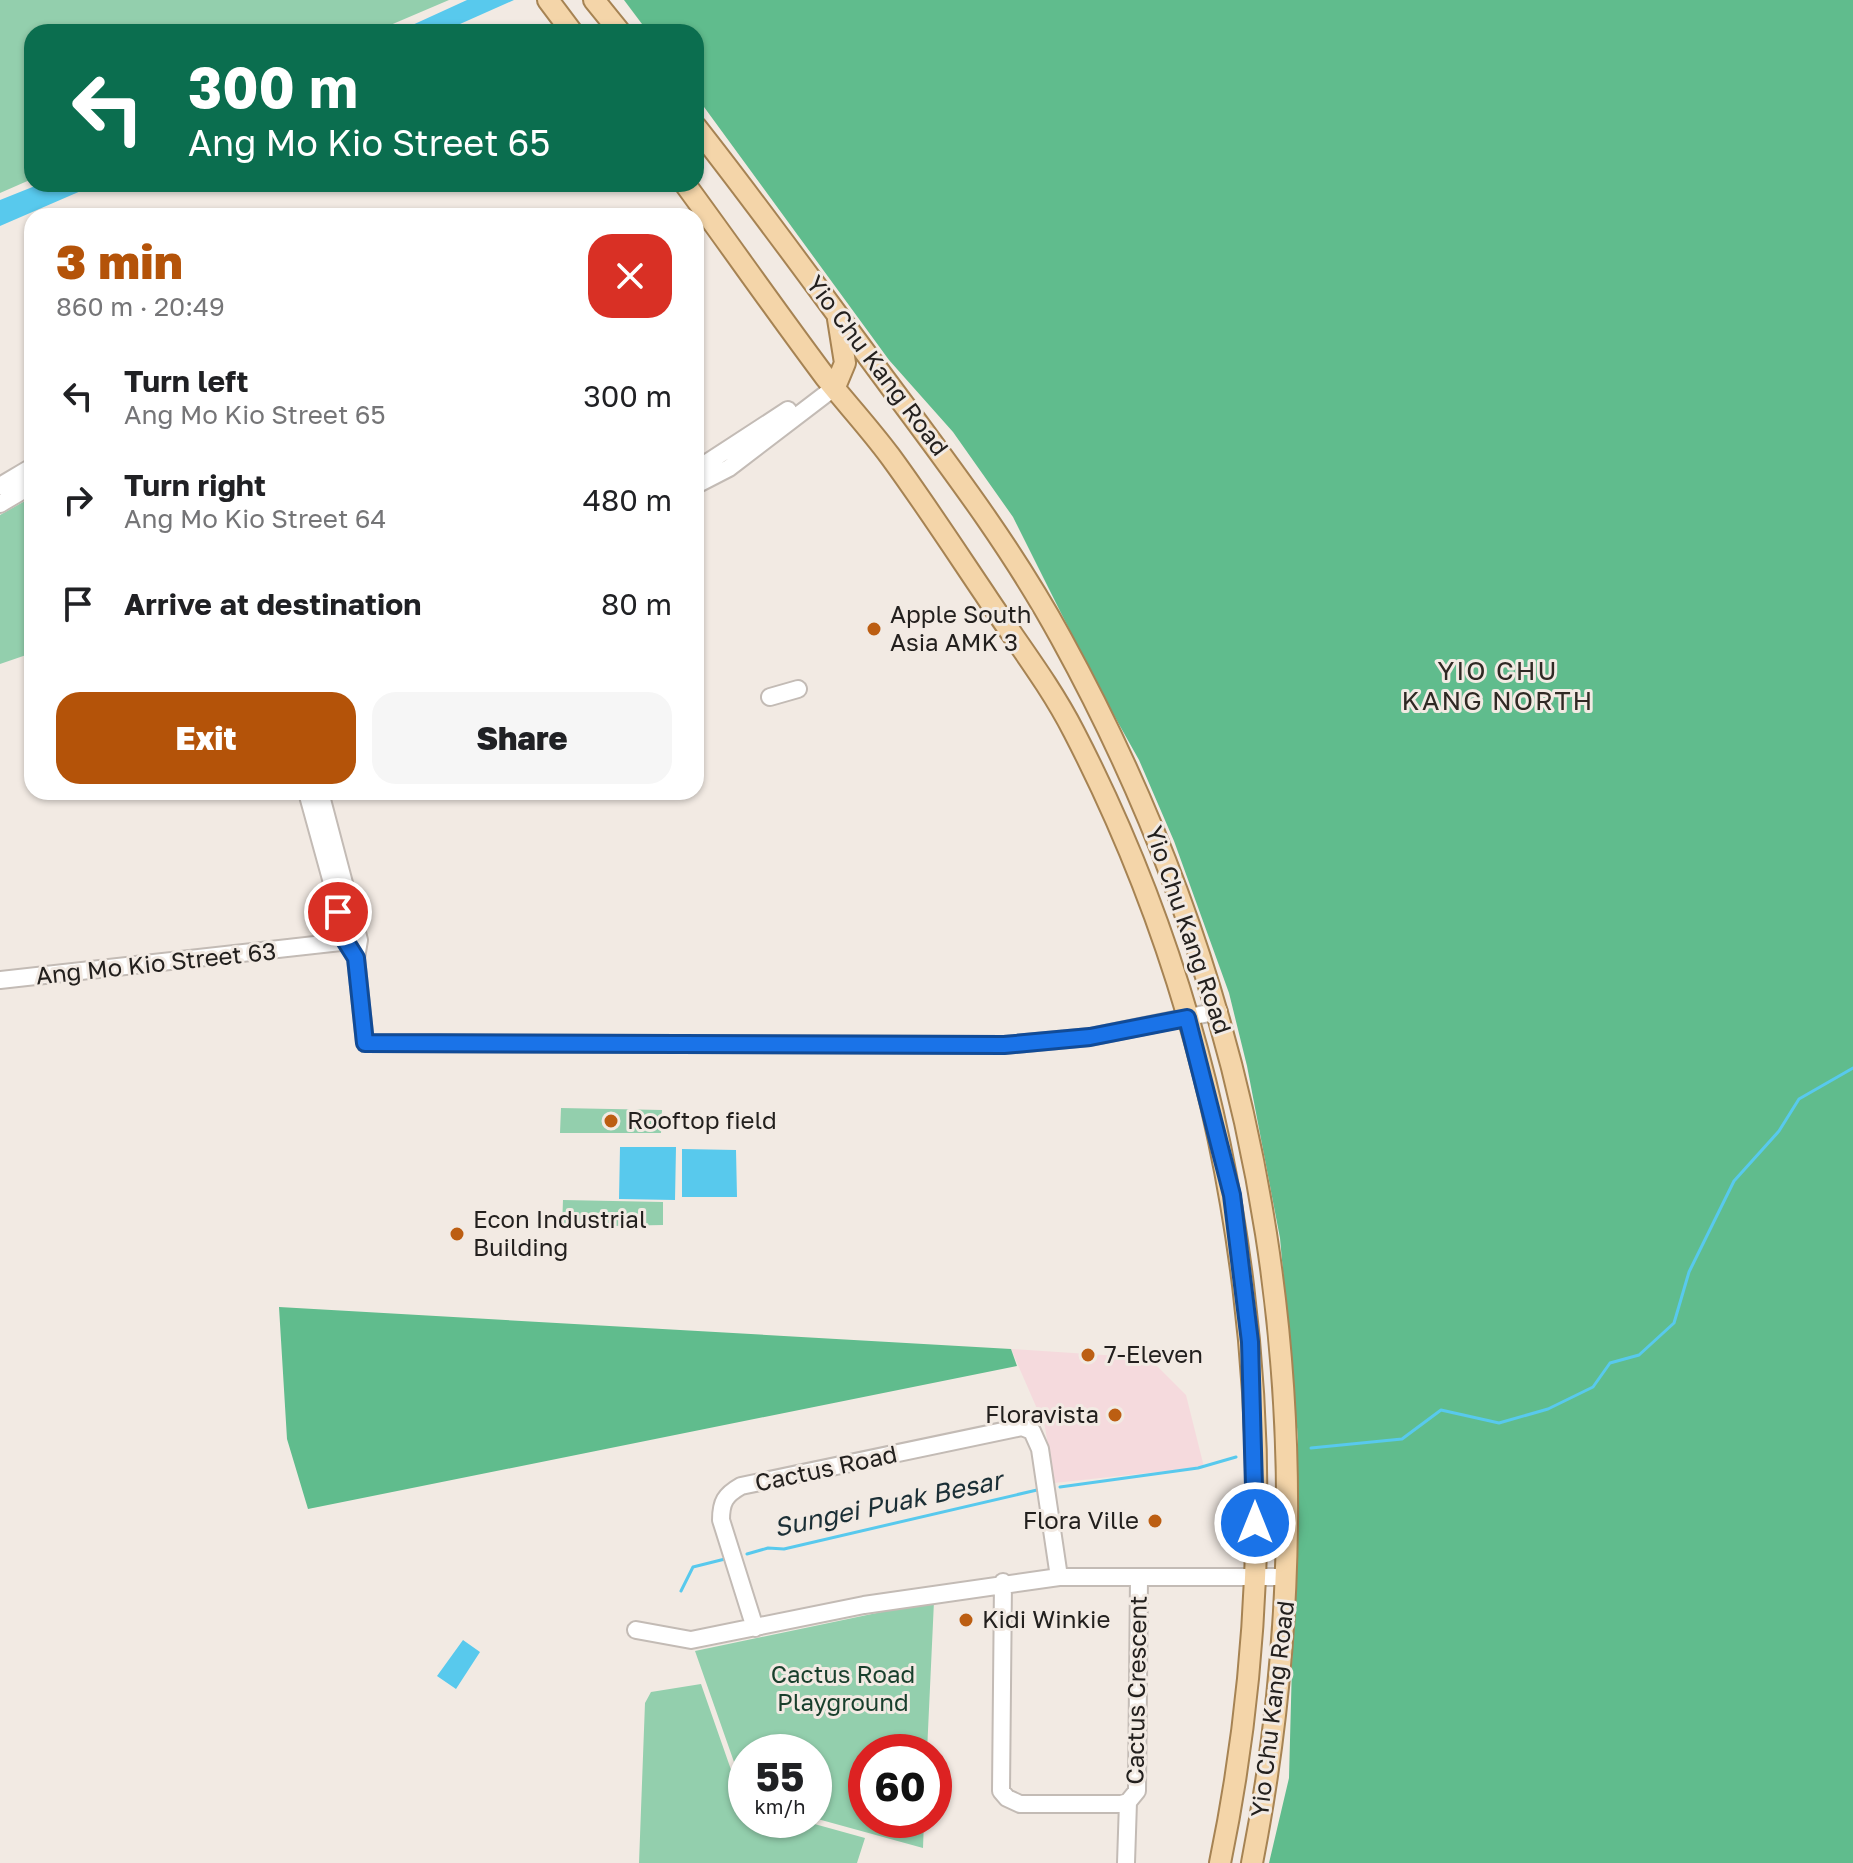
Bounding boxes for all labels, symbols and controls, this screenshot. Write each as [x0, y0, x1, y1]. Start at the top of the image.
text: 300 m [188, 53, 358, 120]
icon: left [56, 56, 160, 160]
text: Ang Mo Kio Street 65 [188, 121, 550, 164]
text: 3 min [56, 232, 183, 290]
button: close [588, 234, 672, 318]
street label: Yio Chu Kang Road [801, 269, 955, 461]
text: 860 m · 20:49 [56, 291, 225, 322]
text: Turn left [124, 363, 249, 399]
icon: left [56, 374, 100, 418]
text: 300 m [583, 378, 672, 414]
text: Ang Mo Kio Street 65 [124, 399, 386, 430]
text: Turn right [124, 467, 266, 503]
icon: right [56, 478, 100, 522]
text: 480 m [583, 482, 672, 518]
text: Ang Mo Kio Street 64 [124, 503, 386, 534]
icon: arrive [56, 582, 100, 626]
text: Arrive at destination [124, 586, 421, 622]
text: 80 m [601, 586, 672, 622]
place label: Apple South Asia AMK 3 [890, 599, 1032, 656]
marker: Apple South Asia AMK 3 [865, 620, 883, 638]
district label: YIO CHU KANG NORTH [1402, 655, 1594, 716]
button: Exit [56, 692, 356, 784]
button: Share [372, 692, 672, 784]
street label: Yio Chu Kang Road [1140, 822, 1239, 1037]
pin [304, 878, 372, 946]
icon: arrive [316, 890, 360, 934]
street label: Ang Mo Kio Street 63 [34, 935, 278, 990]
place label: Rooftop field [627, 1105, 777, 1134]
marker: Rooftop field [602, 1112, 620, 1130]
place label: Econ Industrial Building [473, 1204, 647, 1261]
marker: Econ Industrial Building [448, 1225, 466, 1243]
place label: 7-Eleven [1104, 1339, 1203, 1368]
marker: 7-Eleven [1079, 1346, 1097, 1364]
place label: Floravista [985, 1399, 1099, 1428]
marker: Floravista [1106, 1406, 1124, 1424]
street label: Cactus Road [752, 1438, 899, 1497]
water label: Sungei Puak Besar [771, 1463, 1009, 1543]
position arrow [1213, 1481, 1297, 1565]
place label: Flora Ville [1023, 1505, 1139, 1534]
marker: Flora Ville [1146, 1512, 1164, 1530]
street label: Cactus Crescent [1119, 1595, 1152, 1785]
street label: Yio Chu Kang Road [1244, 1599, 1299, 1819]
place label: Kidi Winkie [982, 1604, 1110, 1633]
marker: Kidi Winkie [957, 1611, 975, 1629]
park label: Cactus Road Playground [771, 1659, 915, 1716]
speed limit sign: 60 [848, 1734, 952, 1838]
text: 55 [756, 1752, 804, 1800]
text: km/h [755, 1794, 805, 1818]

